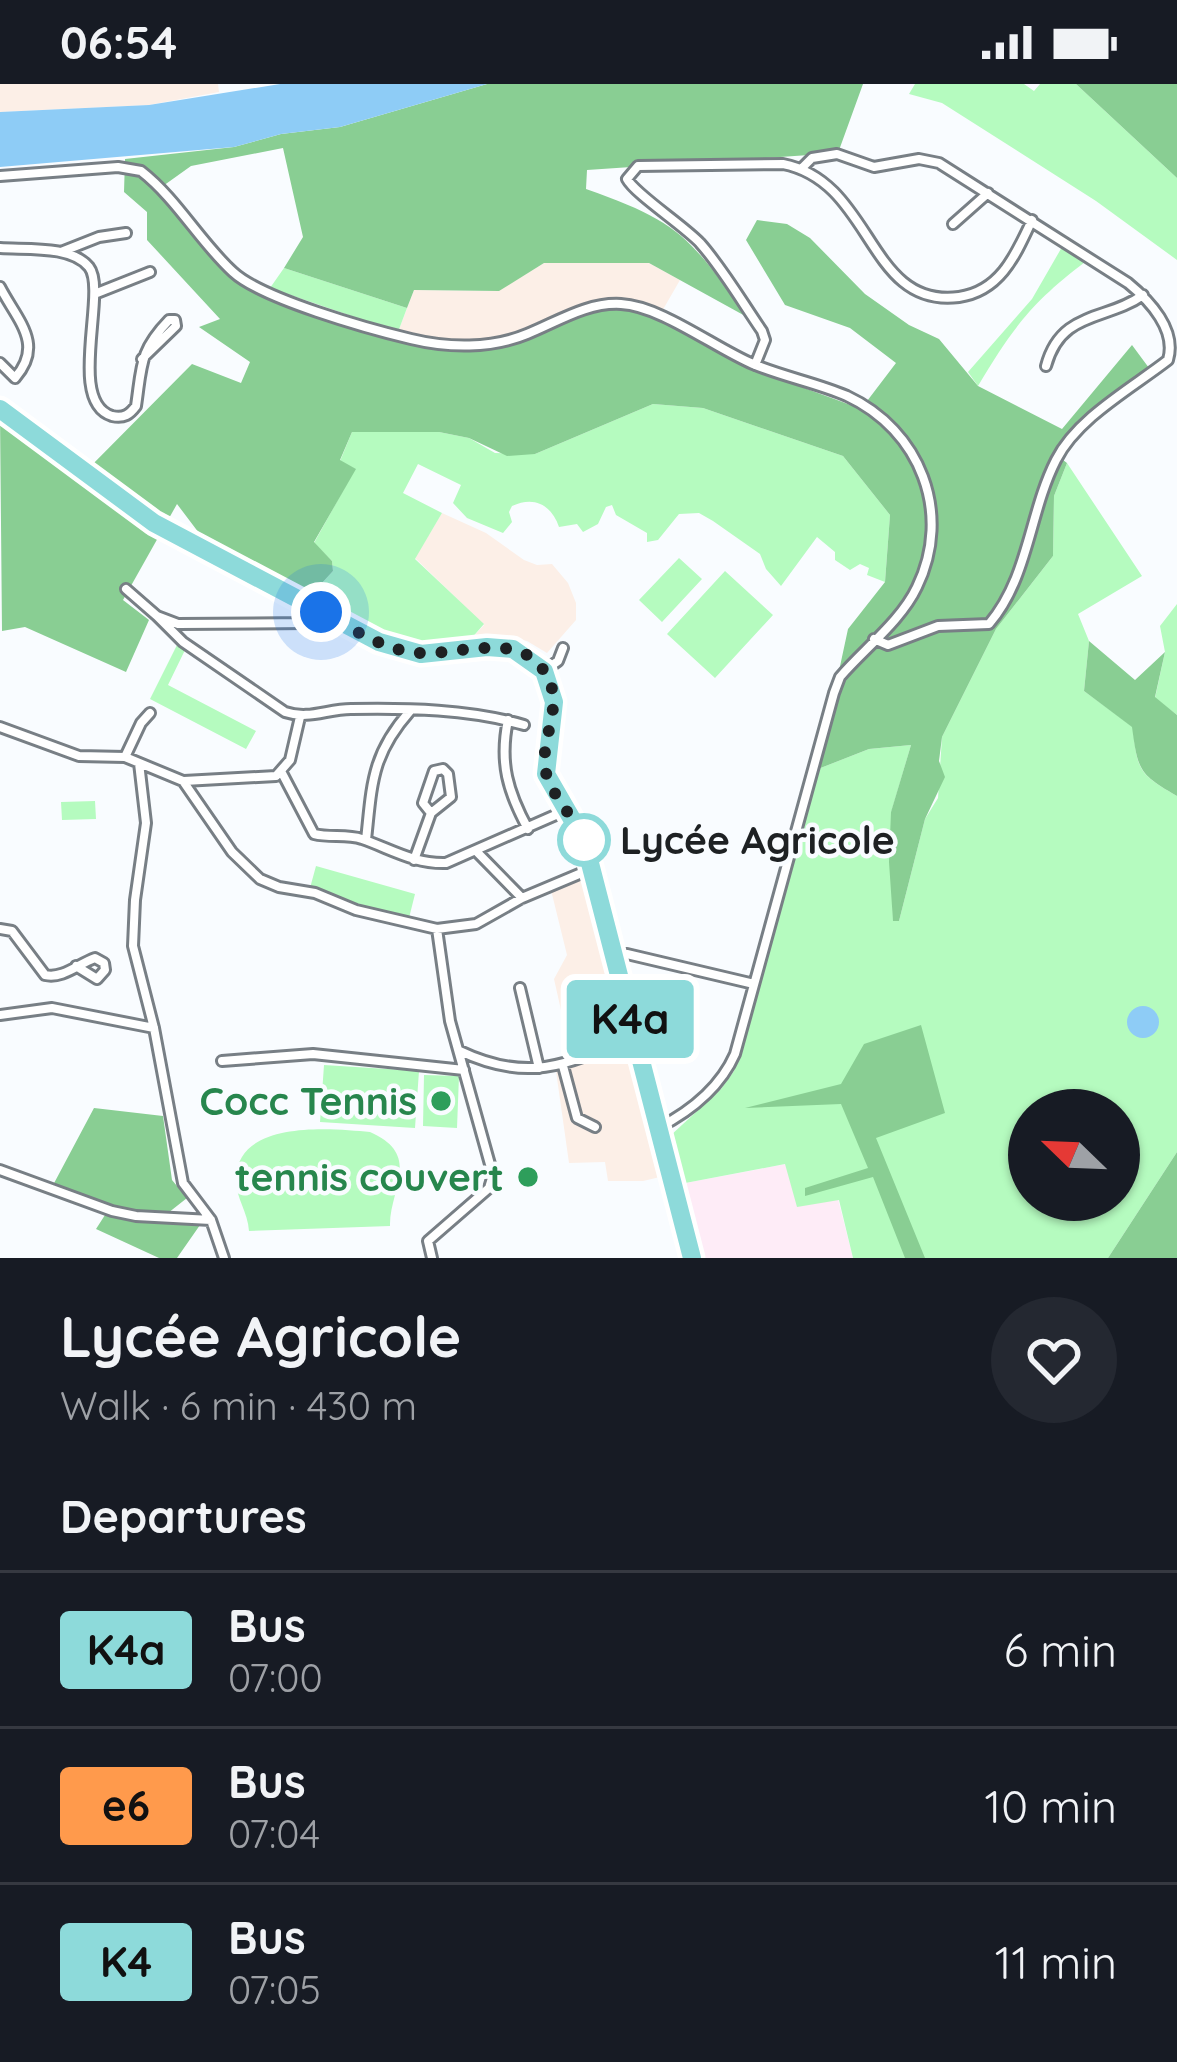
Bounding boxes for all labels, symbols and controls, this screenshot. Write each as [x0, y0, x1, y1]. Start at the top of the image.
text: 06:54 [60, 14, 177, 70]
your location [291, 582, 351, 642]
marker: Lycée Agricole [559, 815, 609, 865]
place label: Lycée Agricole [620, 815, 895, 864]
line badge: K4a [561, 980, 699, 1058]
text: K4a [591, 992, 669, 1045]
place label: Cocc Tennis [199, 1076, 417, 1125]
marker: Cocc Tennis [428, 1088, 454, 1114]
north arrow [1008, 1089, 1140, 1221]
map controls [1008, 1089, 1140, 1221]
place label: tennis couvert [235, 1152, 504, 1201]
marker: tennis couvert [515, 1164, 541, 1190]
button: heart [991, 1297, 1117, 1423]
text: Lycée Agricole [60, 1300, 461, 1371]
text: Walk · 6 min · 430 m [60, 1381, 417, 1430]
text: Departures [60, 1488, 307, 1544]
text: Bus [228, 1597, 306, 1653]
text: 6 min [1004, 1622, 1117, 1678]
text: K4a [87, 1623, 165, 1676]
text: 07:00 [228, 1653, 323, 1702]
text: Bus [228, 1753, 306, 1809]
text: 10 min [985, 1778, 1117, 1834]
text: e6 [102, 1779, 150, 1832]
text: 07:04 [228, 1809, 320, 1858]
text: Bus [228, 1909, 306, 1965]
text: 11 min [995, 1934, 1117, 1990]
text: K4 [100, 1935, 152, 1988]
text: 07:05 [228, 1965, 321, 2014]

